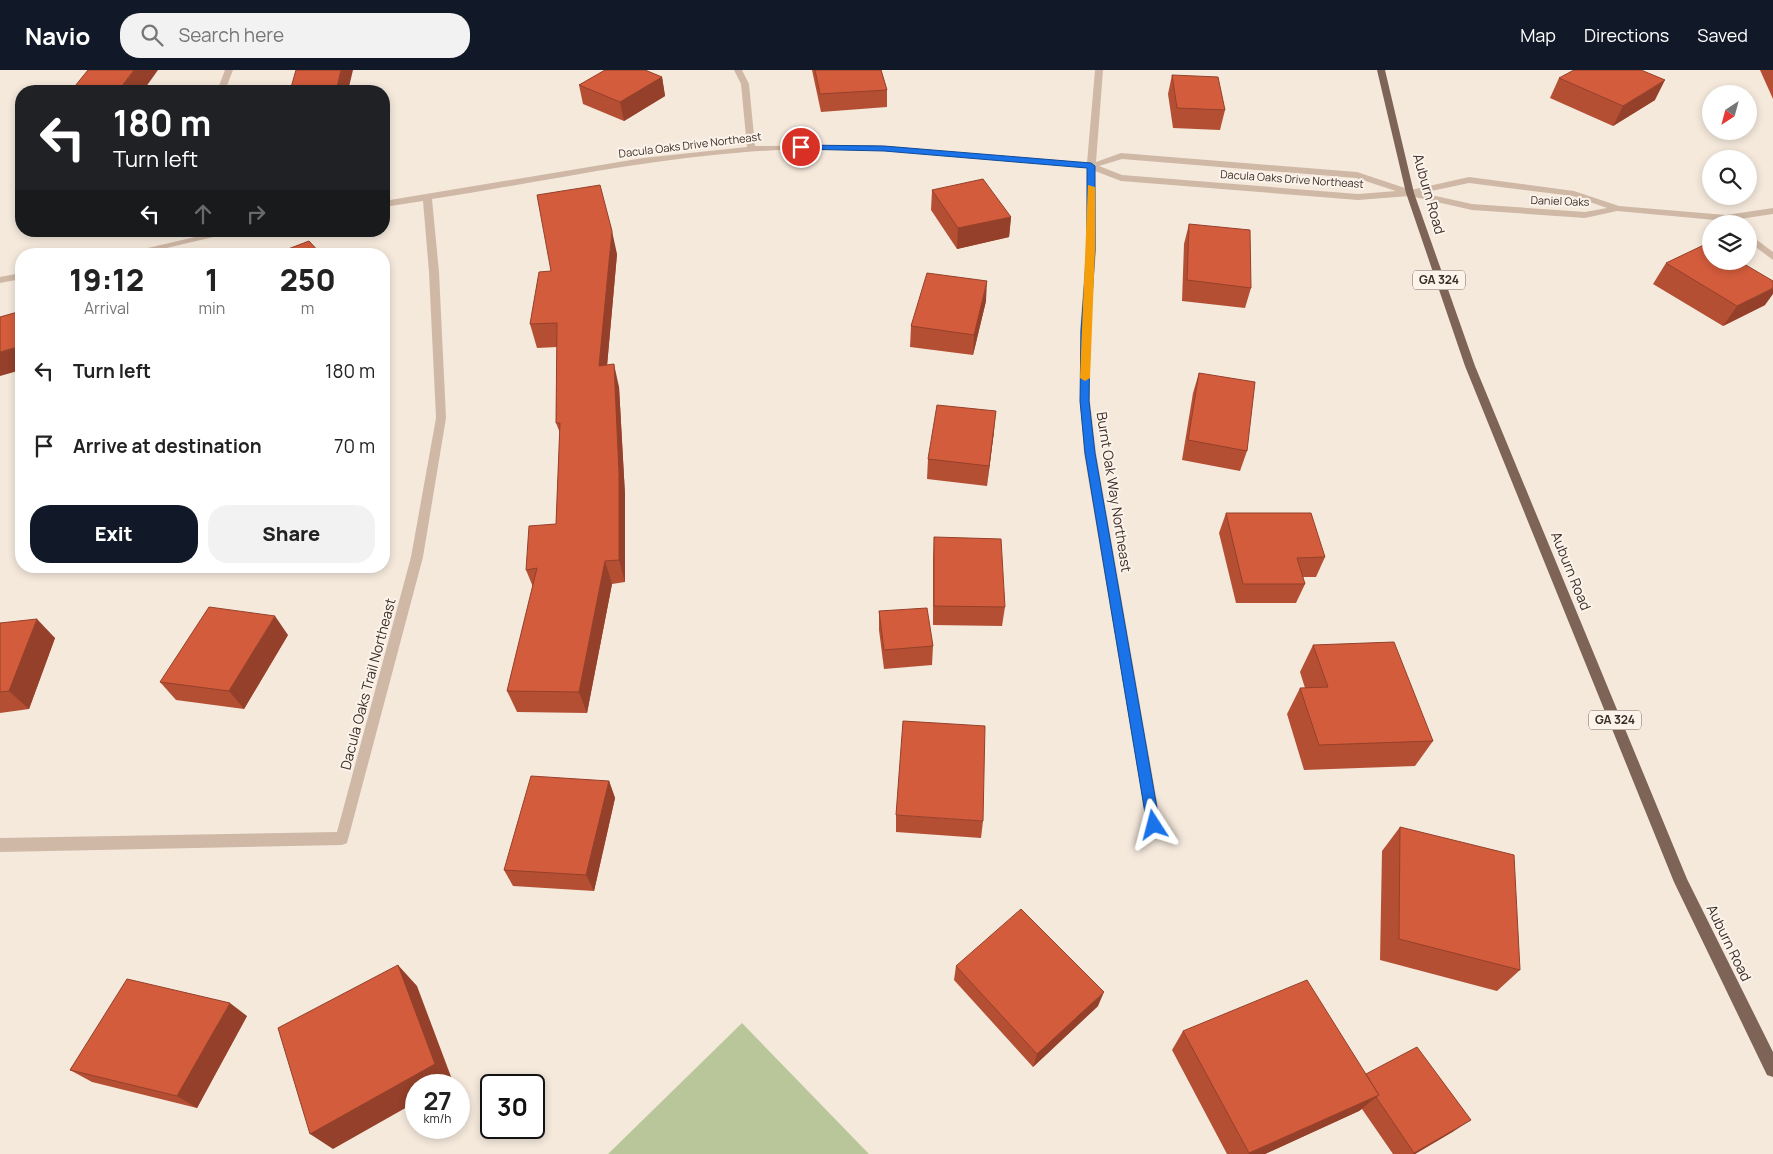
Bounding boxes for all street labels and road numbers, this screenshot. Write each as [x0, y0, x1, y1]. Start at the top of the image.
street label: Dacula Oaks Drive Northeast [618, 128, 762, 161]
street label: Auburn Road [1409, 151, 1450, 236]
street label: Dacula Oaks Drive Northeast [1220, 166, 1364, 191]
street label: Daniel Oaks [1530, 192, 1590, 209]
road number: GA 324 [1413, 270, 1465, 290]
street label: Burnt Oak Way Northeast [1092, 410, 1137, 574]
street label: Auburn Road [1547, 529, 1596, 613]
street label: Dacula Oaks Trail Northeast [335, 596, 400, 772]
road number: GA 324 [1589, 710, 1641, 730]
street label: Auburn Road [1703, 901, 1756, 984]

